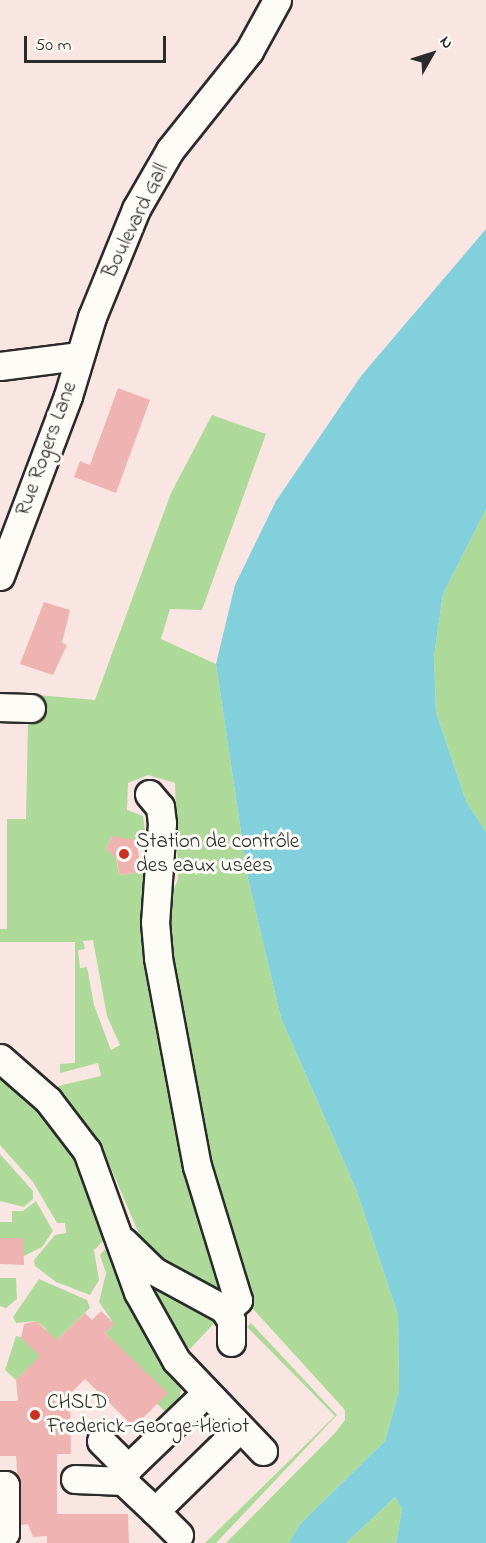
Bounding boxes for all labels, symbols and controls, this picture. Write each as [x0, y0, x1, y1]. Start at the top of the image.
scale bar [27, 24, 170, 62]
north arrow [402, 24, 462, 84]
text: N [433, 31, 459, 54]
text: 50 m [35, 33, 72, 59]
street label: Boulevard Gall [97, 160, 175, 282]
street label: Rue Rogers Lane [11, 378, 83, 520]
place label: Station de contrôle des eaux usées [136, 829, 299, 879]
marker: Station de contrôle des eaux usées [117, 847, 131, 861]
place label: CHSLD Frederick-George-Heriot [47, 1390, 249, 1440]
marker: CHSLD Frederick-George-Heriot [28, 1408, 42, 1422]

